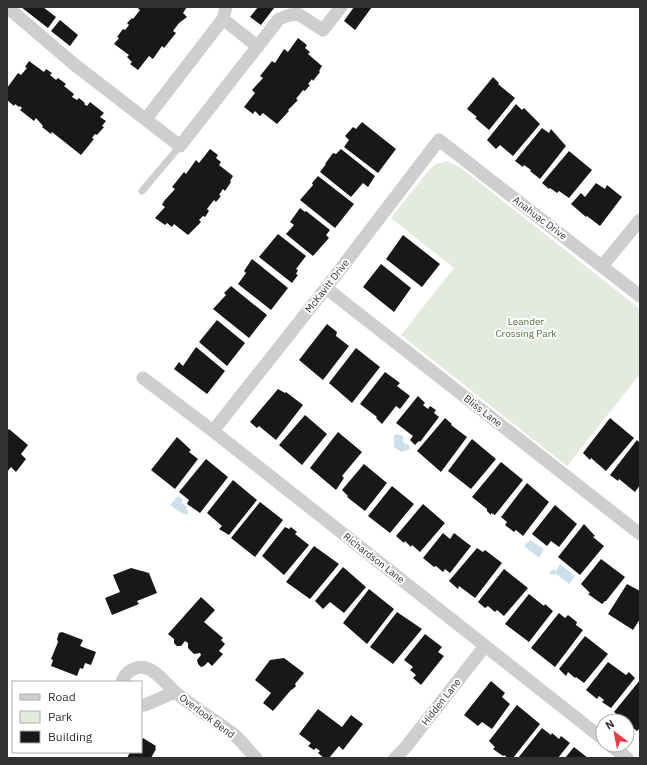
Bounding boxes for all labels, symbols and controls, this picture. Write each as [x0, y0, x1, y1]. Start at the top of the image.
street label: Anahuac Drive [510, 193, 570, 243]
street label: McKavitt Drive [302, 256, 352, 315]
park label: Leander Crossing Park [495, 315, 557, 340]
street label: Bliss Lane [461, 392, 505, 430]
street label: Richardson Lane [341, 530, 408, 586]
street label: Hidden Lane [419, 675, 464, 728]
legend [12, 681, 142, 753]
text: Road [48, 689, 76, 704]
street label: Overlook Bend [177, 691, 237, 741]
text: Park [48, 709, 73, 724]
north arrow [595, 713, 635, 753]
text: N [603, 716, 617, 733]
text: Building [48, 729, 93, 744]

